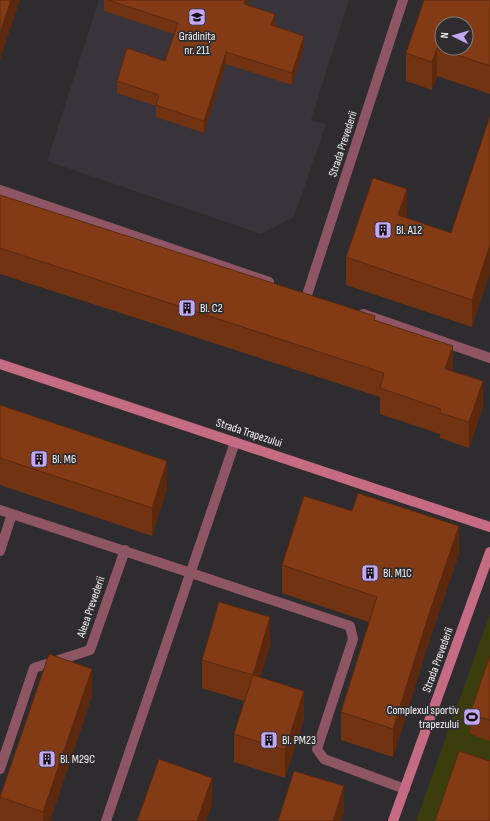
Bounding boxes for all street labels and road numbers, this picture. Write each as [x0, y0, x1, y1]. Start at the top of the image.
street label: Strada Prevederii [325, 109, 361, 179]
street label: Strada Trapezului [214, 415, 284, 451]
street label: Aleea Prevederii [73, 574, 108, 641]
street label: Strada Prevederii [419, 625, 457, 695]

